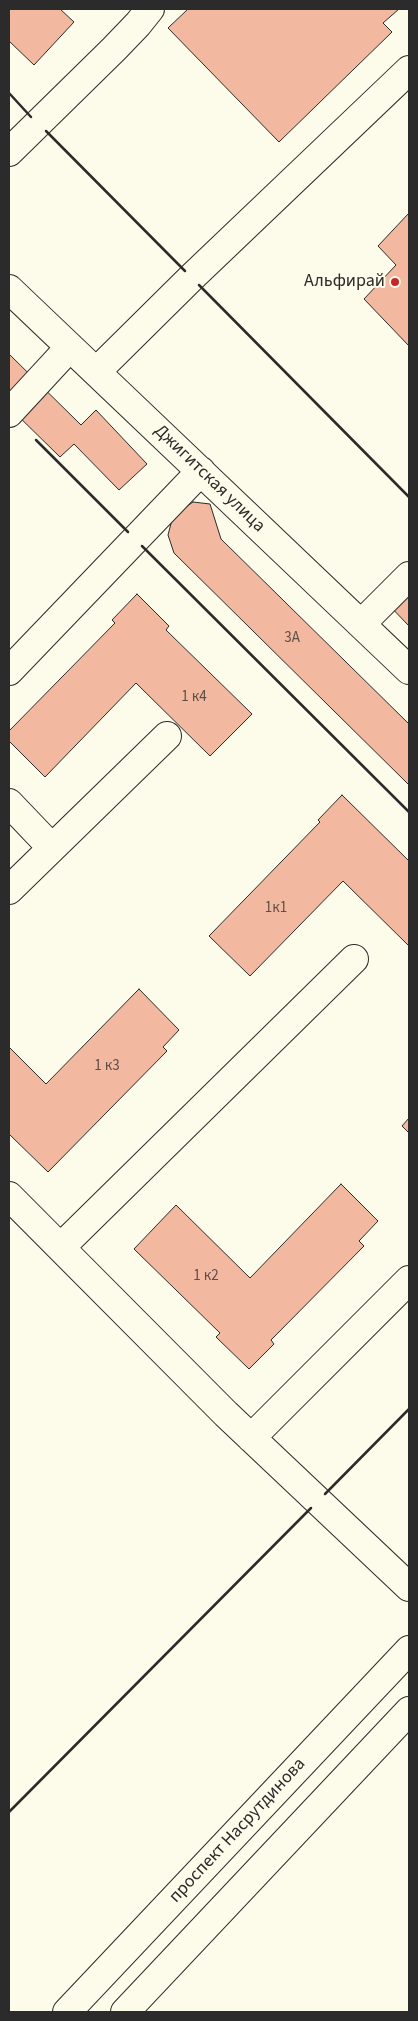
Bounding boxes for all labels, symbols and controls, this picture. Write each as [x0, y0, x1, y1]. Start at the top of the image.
place label: Альфирай [304, 271, 385, 293]
marker: Альфирай [389, 276, 401, 288]
street label: Джигитская улица [149, 421, 269, 537]
house number: 3А [284, 630, 300, 648]
house number: 1 к4 [181, 689, 207, 707]
house number: 1к1 [265, 900, 287, 918]
house number: 1 к3 [94, 1058, 120, 1076]
house number: 1 к2 [193, 1268, 219, 1286]
street label: проспект Насрутдинова [165, 1754, 311, 1908]

